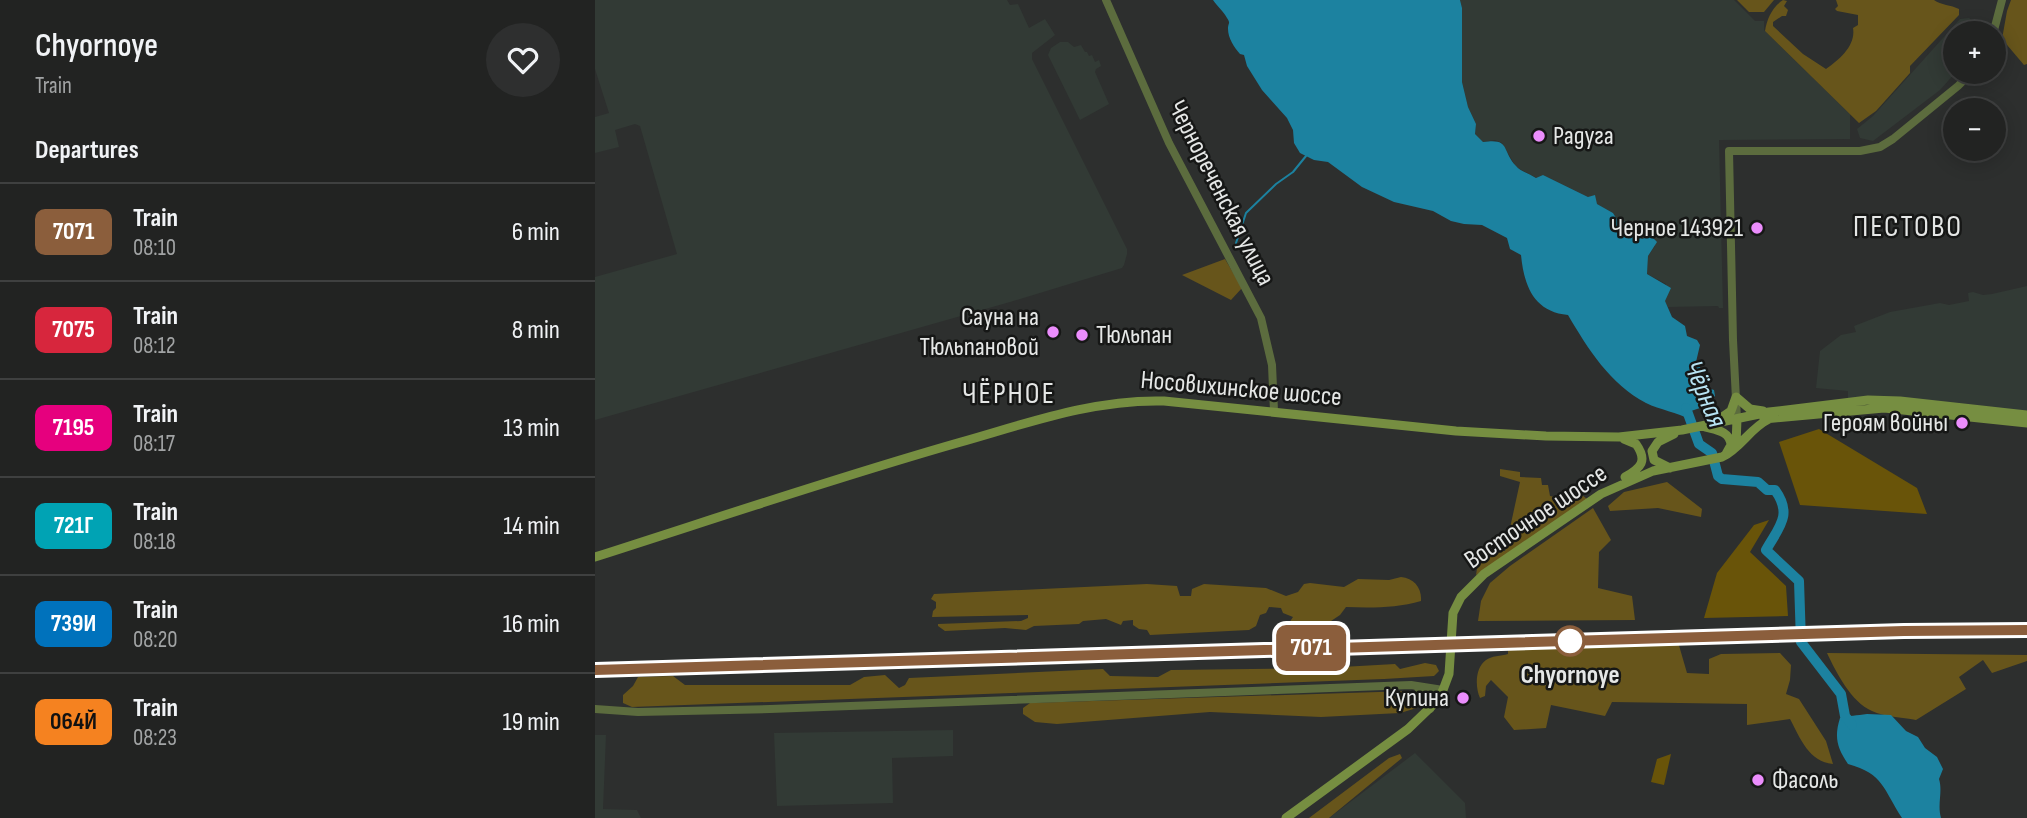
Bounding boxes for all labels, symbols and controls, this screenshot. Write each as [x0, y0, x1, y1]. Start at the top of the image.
map controls [1943, 21, 2006, 161]
button: + [1943, 21, 2006, 84]
button: heart [486, 23, 560, 97]
text: Chyornoye [35, 26, 158, 66]
text: Train [35, 72, 72, 100]
street label: Чернореченская улица [1161, 95, 1281, 291]
button: − [1943, 98, 2006, 161]
place label: Радуга [1553, 121, 1614, 152]
marker: Радуга [1531, 128, 1547, 144]
text: Departures [35, 135, 139, 166]
text: Train [133, 203, 178, 234]
district label: ПЕСТОВО [1853, 209, 1963, 245]
place label: Черное 143921 [1611, 213, 1743, 244]
text: 7071 [53, 217, 94, 246]
text: 6 min [512, 217, 560, 248]
marker: Черное 143921 [1749, 220, 1765, 236]
text: 08:10 [133, 234, 176, 262]
text: Train [133, 301, 178, 332]
place label: Сауна на Тюльпановой [920, 302, 1039, 363]
text: 7075 [52, 315, 95, 344]
text: 8 min [512, 315, 560, 346]
place label: Тюльпан [1096, 320, 1172, 351]
marker: Сауна на Тюльпановой [1045, 324, 1061, 340]
marker: Тюльпан [1074, 327, 1090, 343]
text: 08:12 [133, 332, 175, 360]
water label: Чёрная [1676, 356, 1734, 433]
street label: Носовихинское шоссе [1139, 365, 1343, 413]
district label: ЧЁРНОЕ [962, 376, 1056, 412]
text: Train [133, 399, 178, 430]
place label: Героям войны [1823, 408, 1948, 439]
text: 7195 [53, 413, 94, 442]
text: 13 min [503, 413, 560, 444]
marker: Героям войны [1954, 415, 1970, 431]
text: 08:17 [133, 430, 175, 458]
street label: Восточное шоссе [1459, 458, 1613, 576]
text: Train [133, 497, 178, 528]
text: 721Г [54, 511, 93, 540]
text: 14 min [503, 511, 560, 542]
text: 08:18 [133, 528, 176, 556]
text: Train [133, 595, 178, 626]
text: 739И [51, 609, 96, 638]
text: 16 min [503, 609, 560, 640]
line badge: 7071 [1262, 625, 1360, 671]
text: 08:20 [133, 626, 177, 654]
marker: Chyornoye [1555, 626, 1585, 656]
text: 7071 [1290, 633, 1332, 662]
place label: Chyornoye [1520, 660, 1620, 691]
place label: Купина [1385, 683, 1449, 714]
marker: Купина [1455, 690, 1471, 706]
text: Train [133, 693, 178, 724]
text: 064Й [50, 707, 97, 736]
text: 19 min [503, 707, 560, 738]
text: 08:23 [133, 724, 177, 752]
place label: Фасоль [1772, 765, 1839, 796]
marker: Фасоль [1750, 772, 1766, 788]

